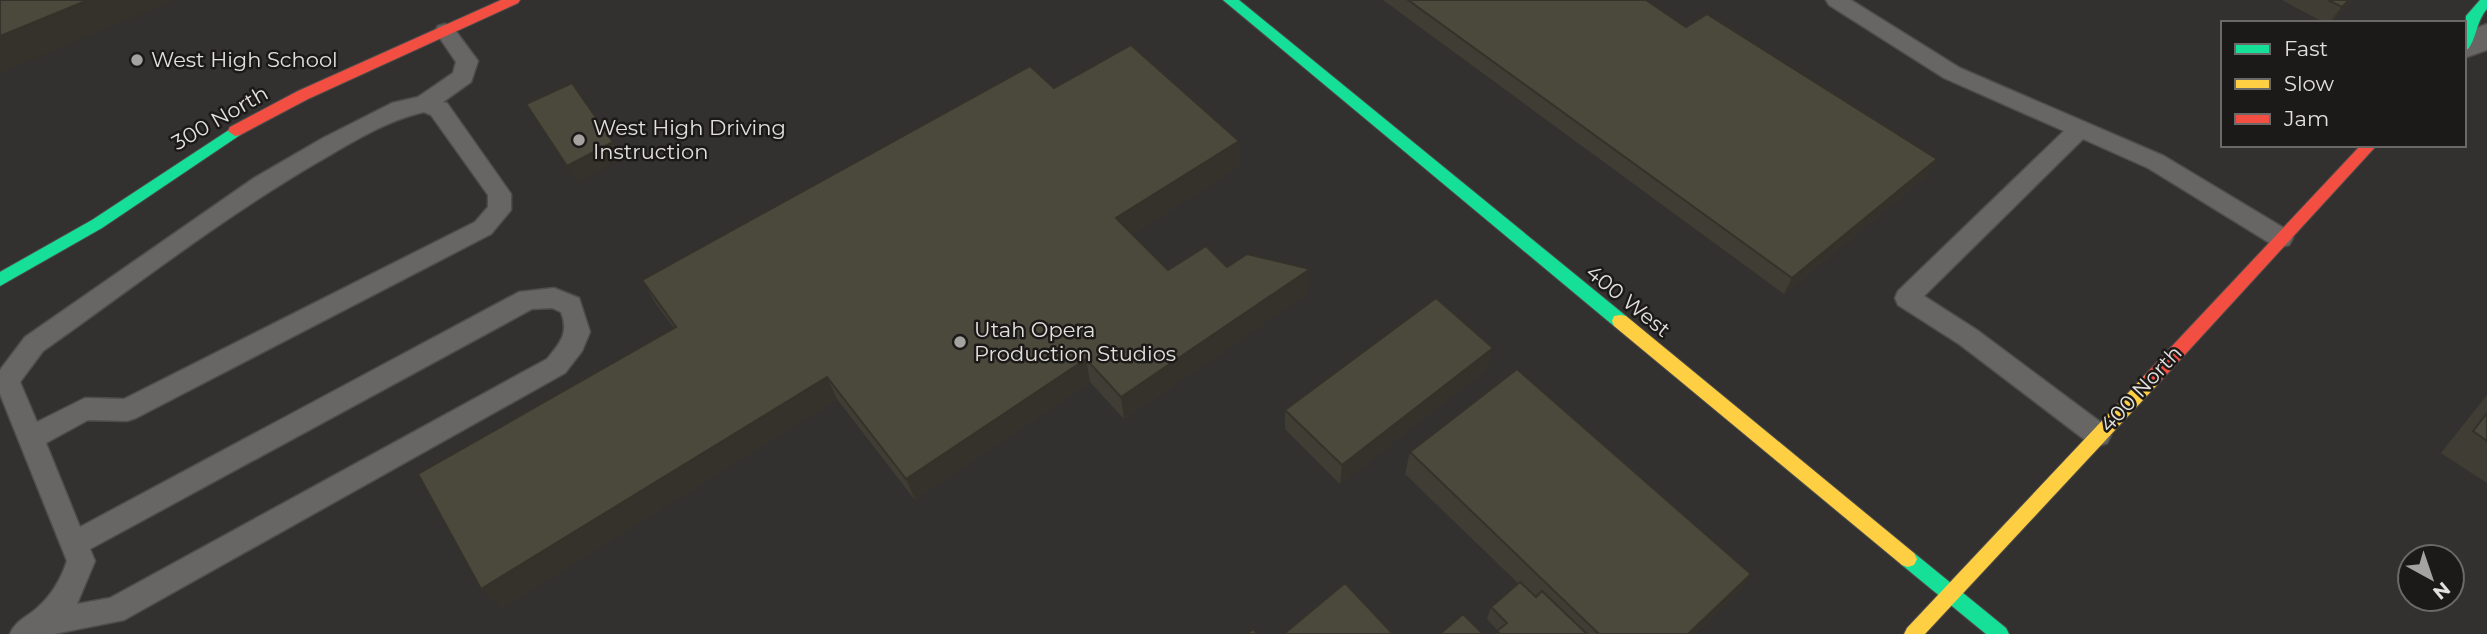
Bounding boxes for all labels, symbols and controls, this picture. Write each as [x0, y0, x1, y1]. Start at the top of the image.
legend [2221, 21, 2466, 147]
text: Fast [2284, 36, 2328, 61]
place label: West High School [151, 47, 338, 72]
marker: West High School [129, 52, 145, 68]
text: Slow [2284, 71, 2334, 96]
street label: 300 North [167, 80, 272, 155]
text: Jam [2283, 106, 2329, 131]
place label: West High Driving Instruction [593, 115, 786, 164]
marker: West High Driving Instruction [571, 132, 587, 148]
street label: 400 West [1581, 259, 1675, 342]
place label: Utah Opera Production Studios [974, 317, 1176, 366]
marker: Utah Opera Production Studios [952, 334, 968, 350]
street label: 400 North [2094, 340, 2187, 437]
north arrow [2396, 543, 2466, 613]
text: N [2428, 577, 2455, 604]

